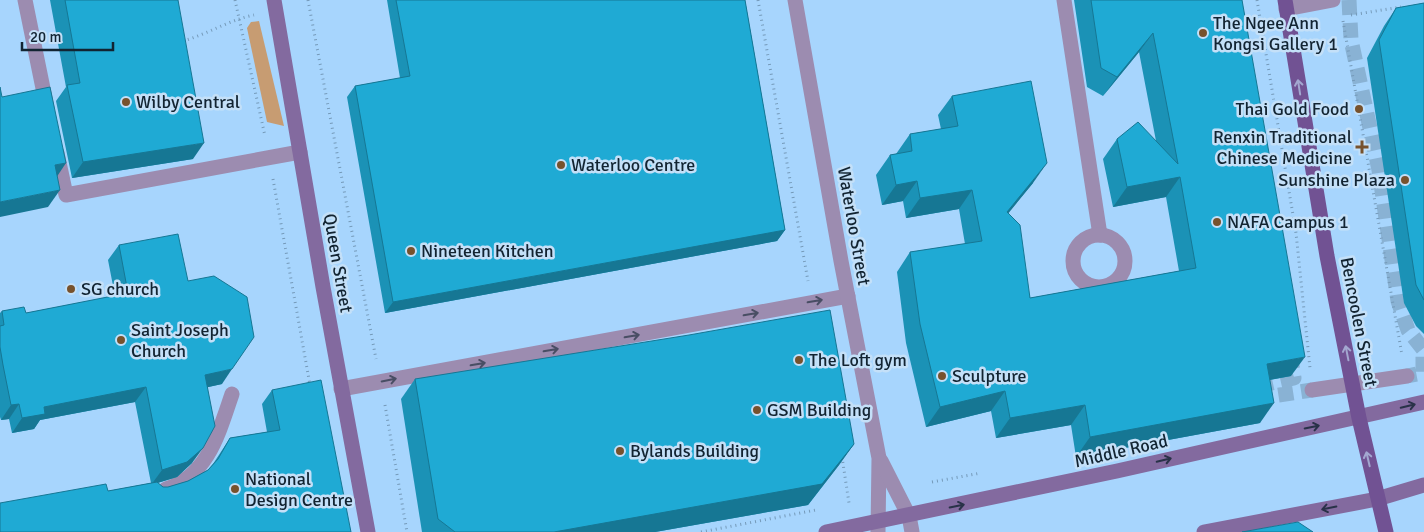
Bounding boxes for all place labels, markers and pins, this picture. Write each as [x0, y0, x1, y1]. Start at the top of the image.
place label: The Ngee Ann Kongsi Gallery 1 [1213, 12, 1338, 55]
marker: The Ngee Ann Kongsi Gallery 1 [1197, 27, 1209, 39]
place label: Wilby Central [136, 91, 240, 113]
marker: Wilby Central [120, 96, 132, 108]
place label: Thai Gold Food [1236, 98, 1349, 120]
marker: Thai Gold Food [1353, 103, 1365, 115]
place label: Renxin Traditional Chinese Medicine [1213, 126, 1352, 169]
marker: Renxin Traditional Chinese Medicine [1356, 141, 1368, 153]
place label: Waterloo Centre [571, 154, 695, 176]
marker: Waterloo Centre [555, 159, 567, 171]
place label: Sunshine Plaza [1278, 169, 1395, 191]
marker: Sunshine Plaza [1399, 174, 1411, 186]
place label: NAFA Campus 1 [1227, 211, 1349, 233]
marker: NAFA Campus 1 [1211, 216, 1223, 228]
place label: Nineteen Kitchen [421, 240, 554, 262]
marker: Nineteen Kitchen [405, 245, 417, 257]
place label: SG church [81, 278, 159, 300]
marker: SG church [65, 283, 77, 295]
place label: Saint Joseph Church [131, 319, 229, 362]
marker: Saint Joseph Church [115, 334, 127, 346]
place label: The Loft gym [809, 349, 907, 371]
marker: The Loft gym [793, 354, 805, 366]
place label: Sculpture [952, 365, 1027, 387]
marker: Sculpture [936, 370, 948, 382]
place label: GSM Building [767, 399, 871, 421]
marker: GSM Building [751, 404, 763, 416]
place label: Bylands Building [630, 440, 759, 462]
marker: Bylands Building [614, 445, 626, 457]
place label: National Design Centre [245, 468, 353, 511]
marker: National Design Centre [229, 483, 241, 495]

